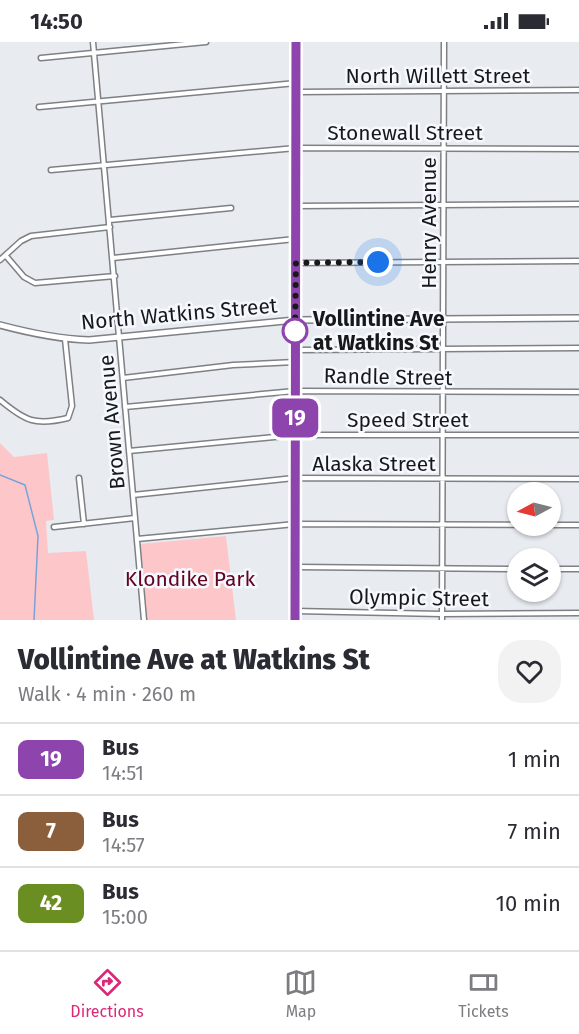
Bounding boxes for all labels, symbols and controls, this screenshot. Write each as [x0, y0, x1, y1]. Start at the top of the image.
text: 14:50 [30, 8, 83, 35]
street label: North Willett Street [346, 63, 531, 89]
street label: Stonewall Street [327, 120, 483, 146]
street label: Henry Avenue [416, 157, 442, 289]
your location [363, 247, 393, 277]
street label: North Watkins Street [80, 292, 279, 336]
place label: Vollintine Ave at Watkins St [312, 306, 445, 356]
marker: Vollintine Ave at Watkins St [282, 318, 308, 344]
street label: Brown Avenue [93, 354, 131, 490]
street label: Randle Street [323, 363, 453, 391]
line badge: 19 [268, 398, 322, 437]
text: 19 [284, 405, 306, 431]
street label: Speed Street [347, 407, 469, 433]
street label: Alaska Street [312, 451, 436, 477]
north arrow [507, 482, 561, 536]
map controls [507, 482, 561, 602]
button: layers [507, 548, 561, 602]
park label: Klondike Park [125, 566, 255, 592]
street label: Olympic Street [349, 584, 490, 612]
button: heart [498, 640, 561, 703]
text: Vollintine Ave at Watkins St [18, 643, 370, 676]
text: Walk · 4 min · 260 m [18, 682, 196, 706]
text: Bus [102, 734, 139, 761]
text: 19 [40, 746, 62, 772]
text: 1 min [508, 746, 561, 773]
text: 14:51 [102, 761, 144, 785]
text: Bus [102, 806, 139, 833]
text: 7 [46, 818, 56, 844]
text: 7 min [507, 818, 561, 845]
text: 14:57 [102, 833, 145, 857]
text: Bus [102, 878, 139, 905]
text: 42 [40, 890, 62, 916]
text: 10 min [495, 890, 561, 917]
text: 15:00 [102, 905, 148, 929]
tab: Directions [70, 966, 144, 1021]
tab: Map [284, 966, 317, 1021]
tab: Tickets [458, 966, 509, 1021]

